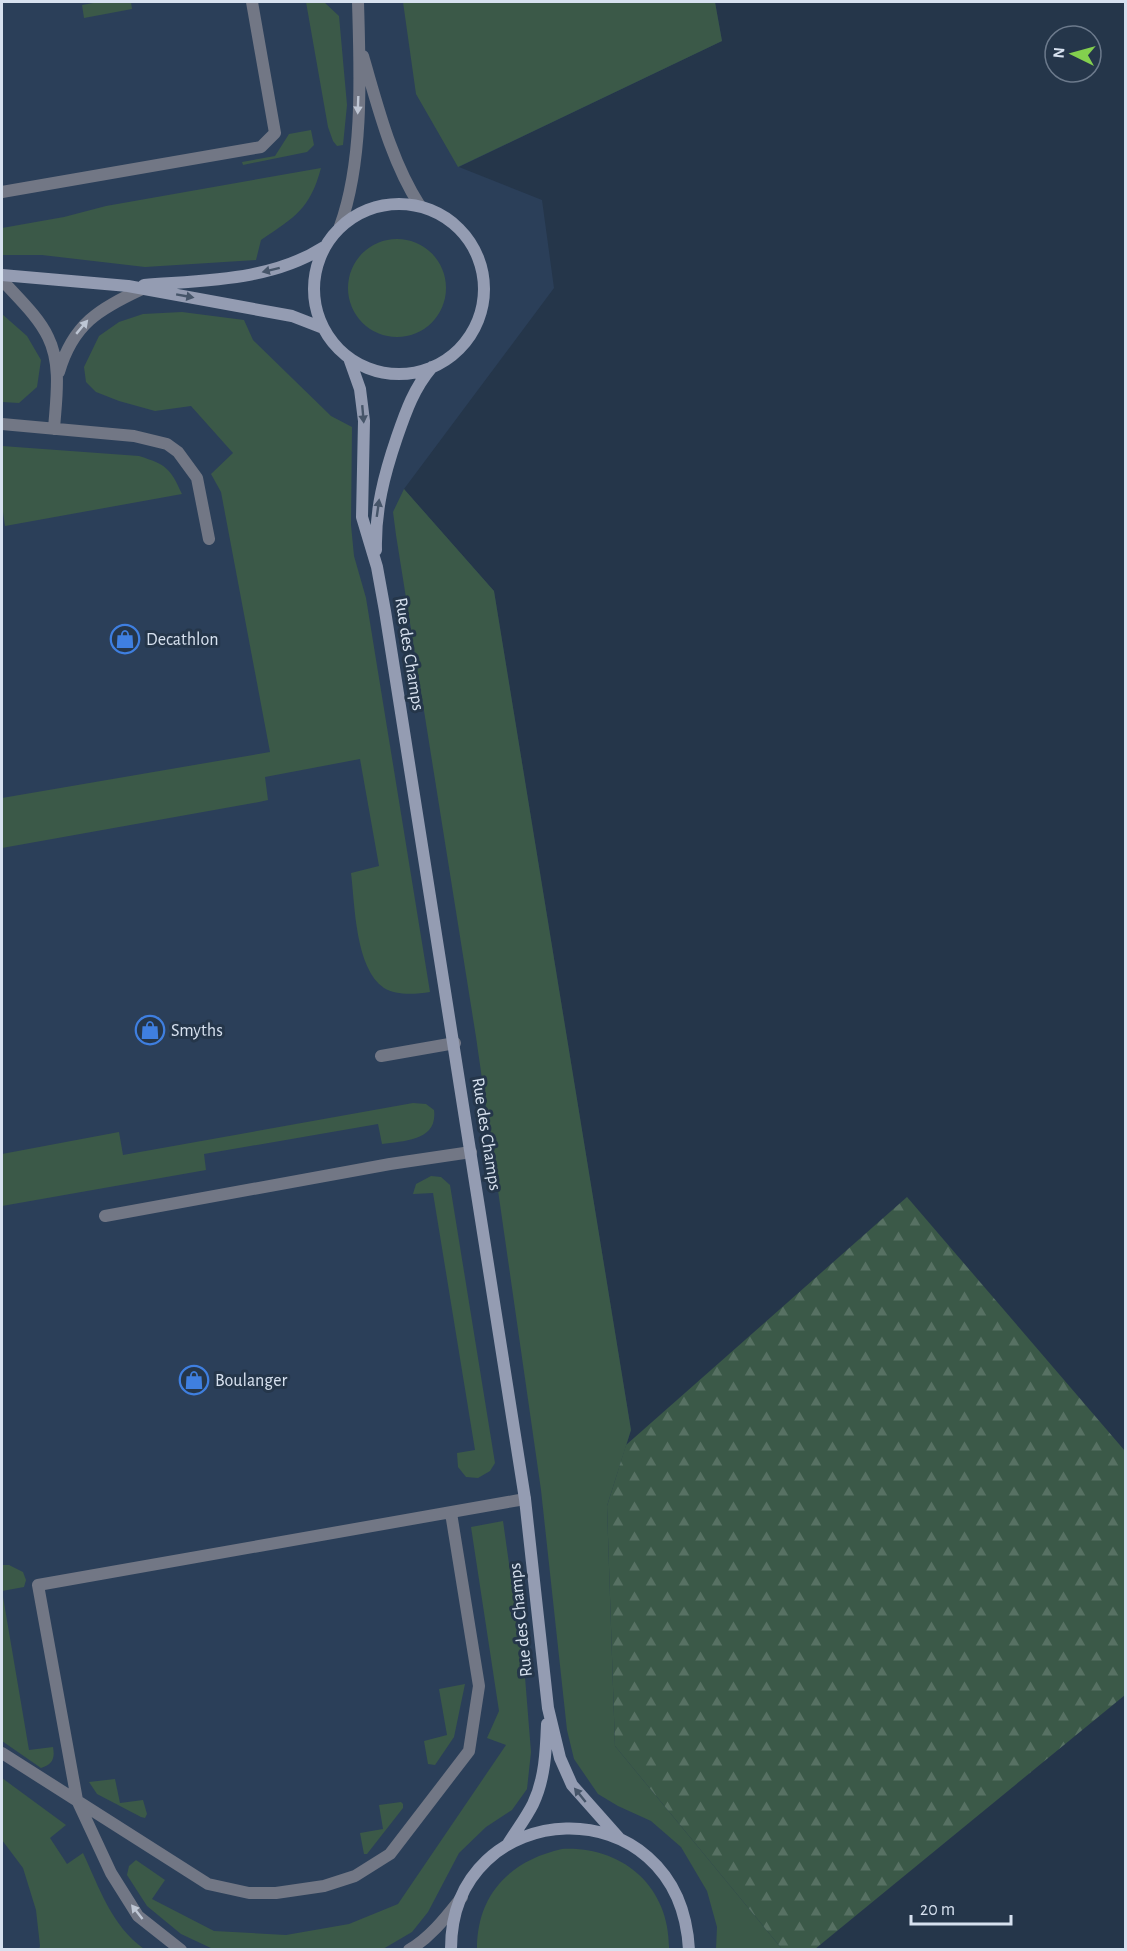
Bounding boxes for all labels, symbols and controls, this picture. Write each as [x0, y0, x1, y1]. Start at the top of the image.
north arrow [1043, 24, 1103, 84]
text: N [1051, 47, 1068, 59]
one-way arrow [353, 95, 363, 114]
one-way arrow [262, 266, 280, 275]
one-way arrow [176, 292, 195, 301]
one-way arrow [75, 320, 88, 335]
one-way arrow [359, 405, 368, 424]
one-way arrow [373, 499, 382, 518]
street label: Rue des Champs [391, 596, 427, 712]
shop icon: Decathlon [109, 623, 141, 655]
place label: Decathlon [146, 631, 219, 649]
shop icon: Smyths [134, 1014, 166, 1046]
place label: Smyths [171, 1022, 223, 1040]
street label: Rue des Champs [468, 1076, 504, 1192]
shop icon: Boulanger [178, 1364, 210, 1396]
place label: Boulanger [215, 1372, 287, 1390]
street label: Rue des Champs [506, 1562, 536, 1678]
one-way arrow [574, 1787, 586, 1802]
scale bar [911, 1888, 1012, 1926]
text: 20 m [920, 1901, 955, 1919]
one-way arrow [131, 1904, 144, 1920]

